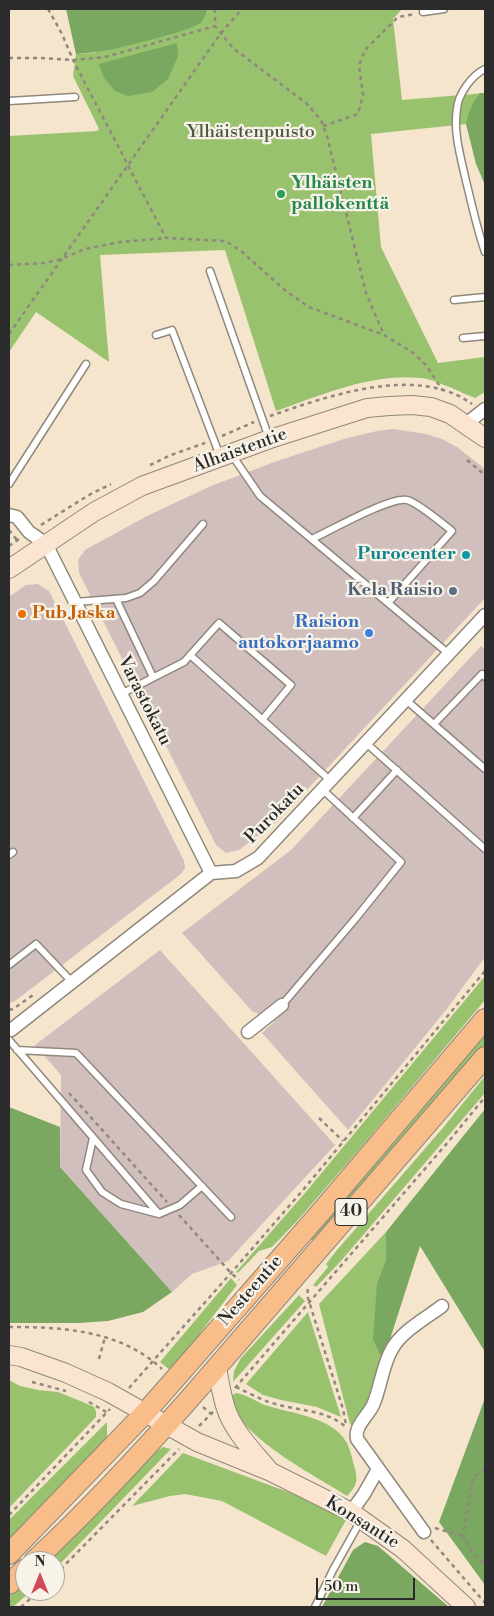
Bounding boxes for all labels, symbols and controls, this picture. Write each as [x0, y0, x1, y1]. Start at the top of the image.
park label: Ylhäistenpuisto [187, 122, 315, 144]
place label: Ylhäisten pallokenttä [291, 173, 389, 215]
marker: Ylhäisten pallokenttä [275, 188, 287, 200]
street label: Alhaistentie [190, 424, 290, 478]
place label: Purocenter [357, 544, 456, 566]
marker: Purocenter [460, 549, 472, 561]
place label: Kela Raisio [347, 580, 443, 602]
marker: Kela Raisio [447, 585, 459, 597]
place label: Pub Jaska [32, 603, 116, 625]
marker: Pub Jaska [16, 608, 28, 620]
place label: Raision autokorjaamo [238, 612, 359, 654]
marker: Raision autokorjaamo [363, 627, 375, 639]
street label: Varastokatu [112, 653, 176, 749]
street label: Purokatu [241, 779, 309, 849]
road number: 40 [335, 1198, 367, 1226]
street label: Nesteentie [214, 1251, 288, 1331]
street label: Konsantie [321, 1492, 403, 1554]
north arrow [15, 1551, 65, 1601]
text: N [34, 1553, 46, 1571]
scale bar [319, 1568, 418, 1600]
text: 50 m [324, 1577, 358, 1596]

